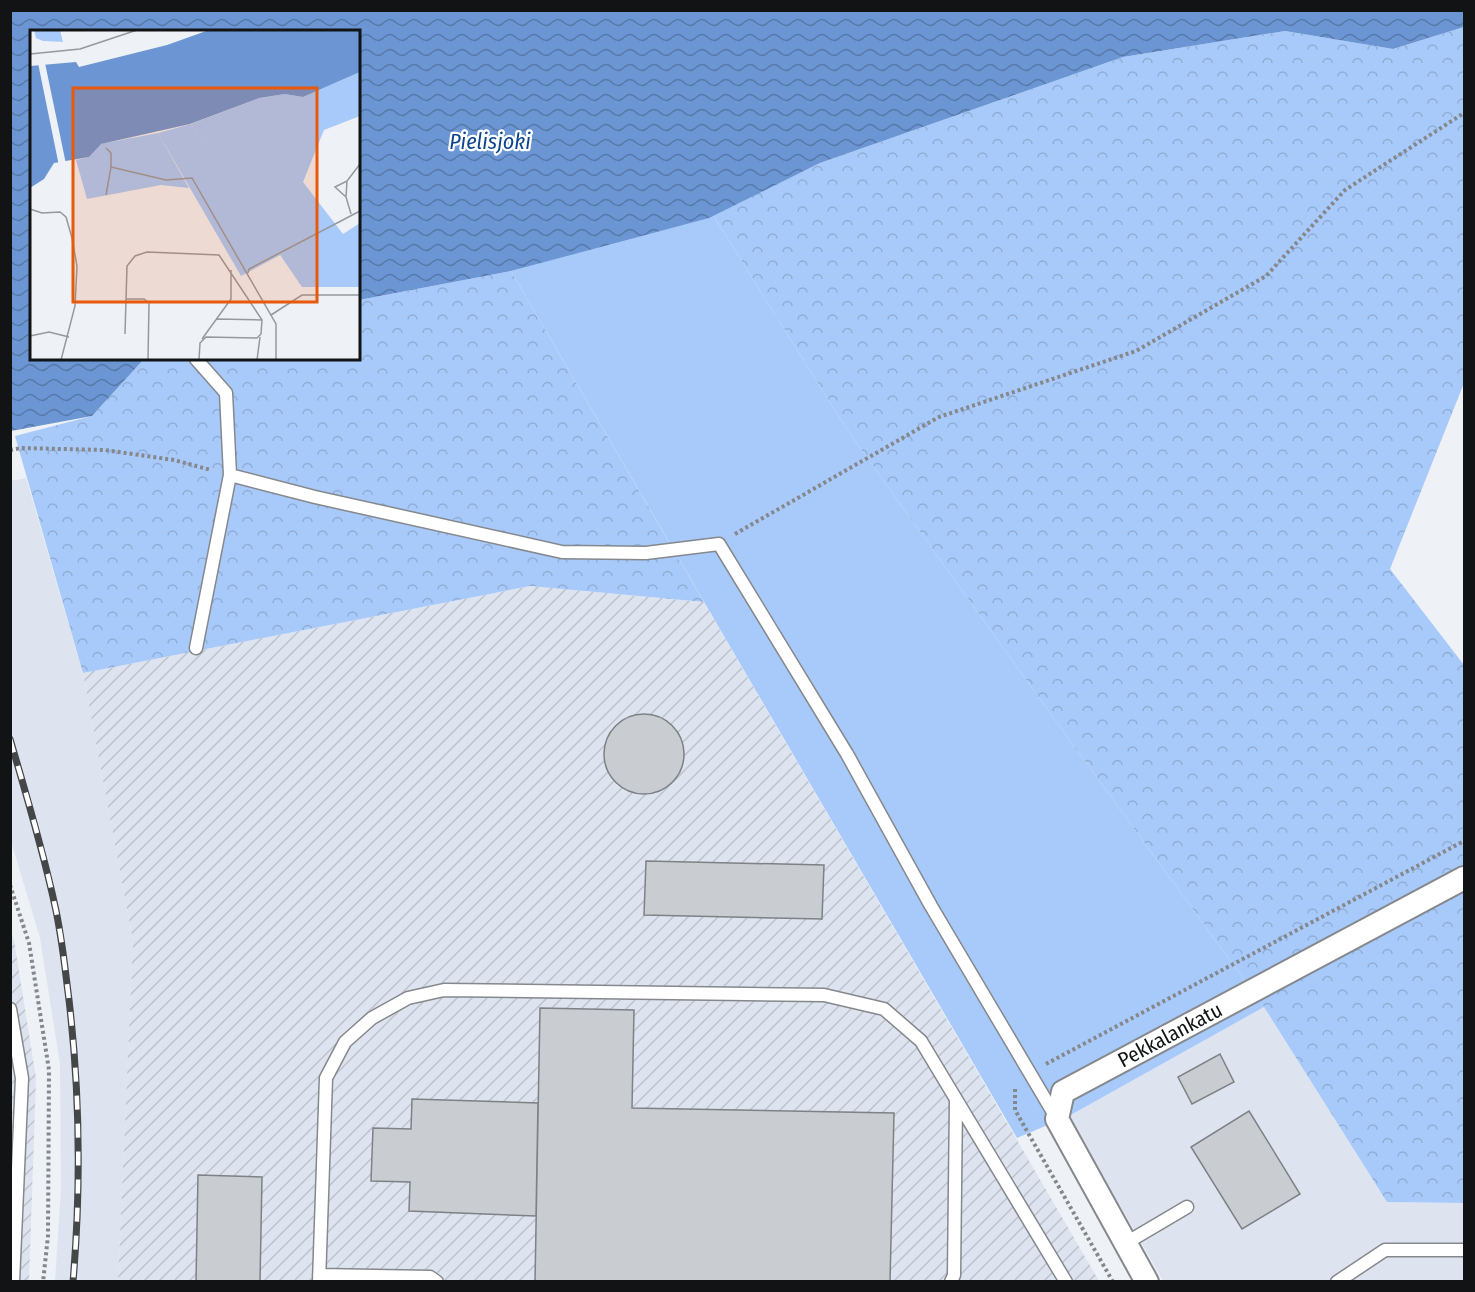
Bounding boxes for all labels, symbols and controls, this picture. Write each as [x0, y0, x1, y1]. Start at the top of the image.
inset map [30, 30, 360, 360]
water label: Pielisjoki [449, 128, 531, 155]
street label: Pekkalankatu [1113, 997, 1227, 1073]

